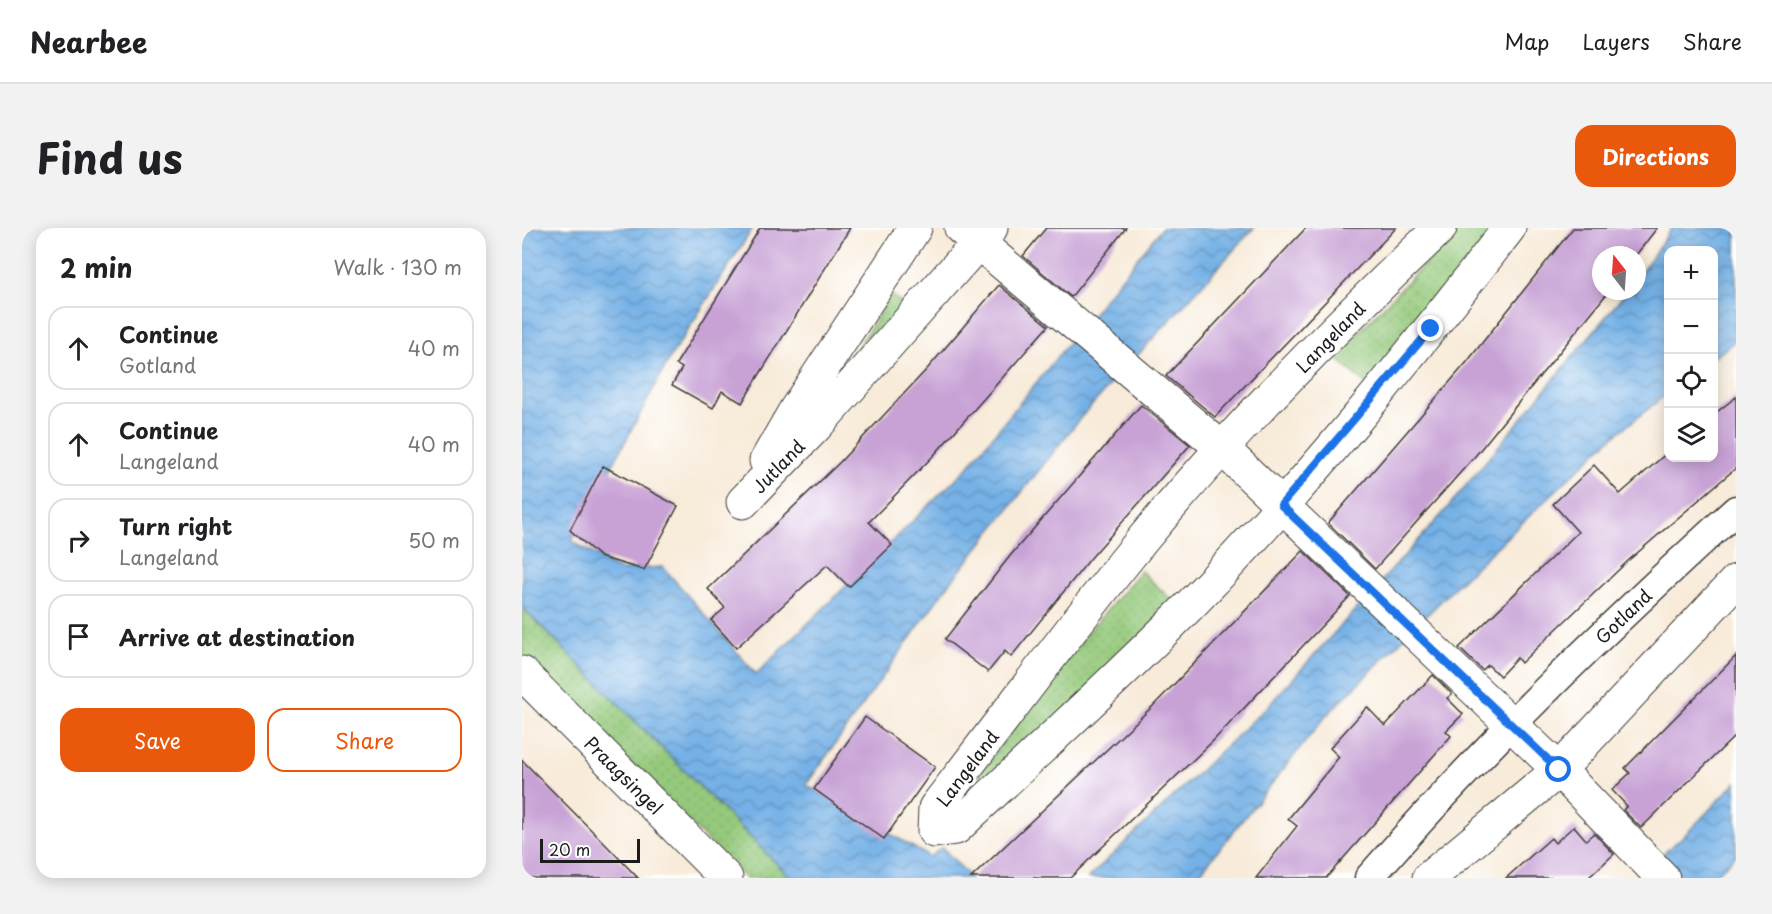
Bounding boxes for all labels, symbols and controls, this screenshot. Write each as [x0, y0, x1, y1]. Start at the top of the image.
text: Nearbee [30, 20, 147, 63]
text: Map [1505, 25, 1549, 57]
text: Layers [1582, 25, 1650, 57]
text: Share [1683, 25, 1742, 57]
text: Find us [36, 125, 183, 188]
button: Directions [1575, 125, 1736, 187]
north arrow [1592, 246, 1646, 300]
map controls [1664, 246, 1718, 462]
button: + [1664, 246, 1718, 300]
text: 2 min [60, 248, 133, 287]
text: Walk · 130 m [334, 252, 462, 282]
street label: Langeland [1289, 295, 1371, 379]
button: − [1664, 300, 1718, 354]
route end [1417, 315, 1443, 341]
text: Continue [119, 317, 218, 350]
icon: ahead [62, 332, 95, 365]
text: 40 m [408, 333, 460, 363]
text: Gotland [119, 350, 196, 380]
button: locate [1664, 354, 1718, 408]
button: layers [1664, 408, 1718, 462]
text: Continue [119, 413, 218, 446]
icon: ahead [62, 428, 95, 461]
text: 40 m [408, 429, 460, 459]
street label: Jutland [746, 433, 810, 499]
text: Langeland [119, 446, 219, 476]
text: Turn right [119, 509, 232, 542]
icon: right [62, 524, 95, 557]
text: 50 m [408, 525, 460, 555]
text: Langeland [119, 542, 219, 572]
street label: Gotland [1589, 582, 1657, 650]
icon: arrive [62, 620, 95, 653]
text: Arrive at destination [119, 620, 355, 653]
button: Save [60, 708, 255, 772]
button: Share [267, 708, 462, 772]
street label: Langeland [929, 724, 1005, 812]
street label: Praagsingel [579, 730, 669, 820]
route start [1545, 756, 1571, 782]
scale bar [540, 836, 640, 864]
text: 20 m [549, 837, 590, 861]

